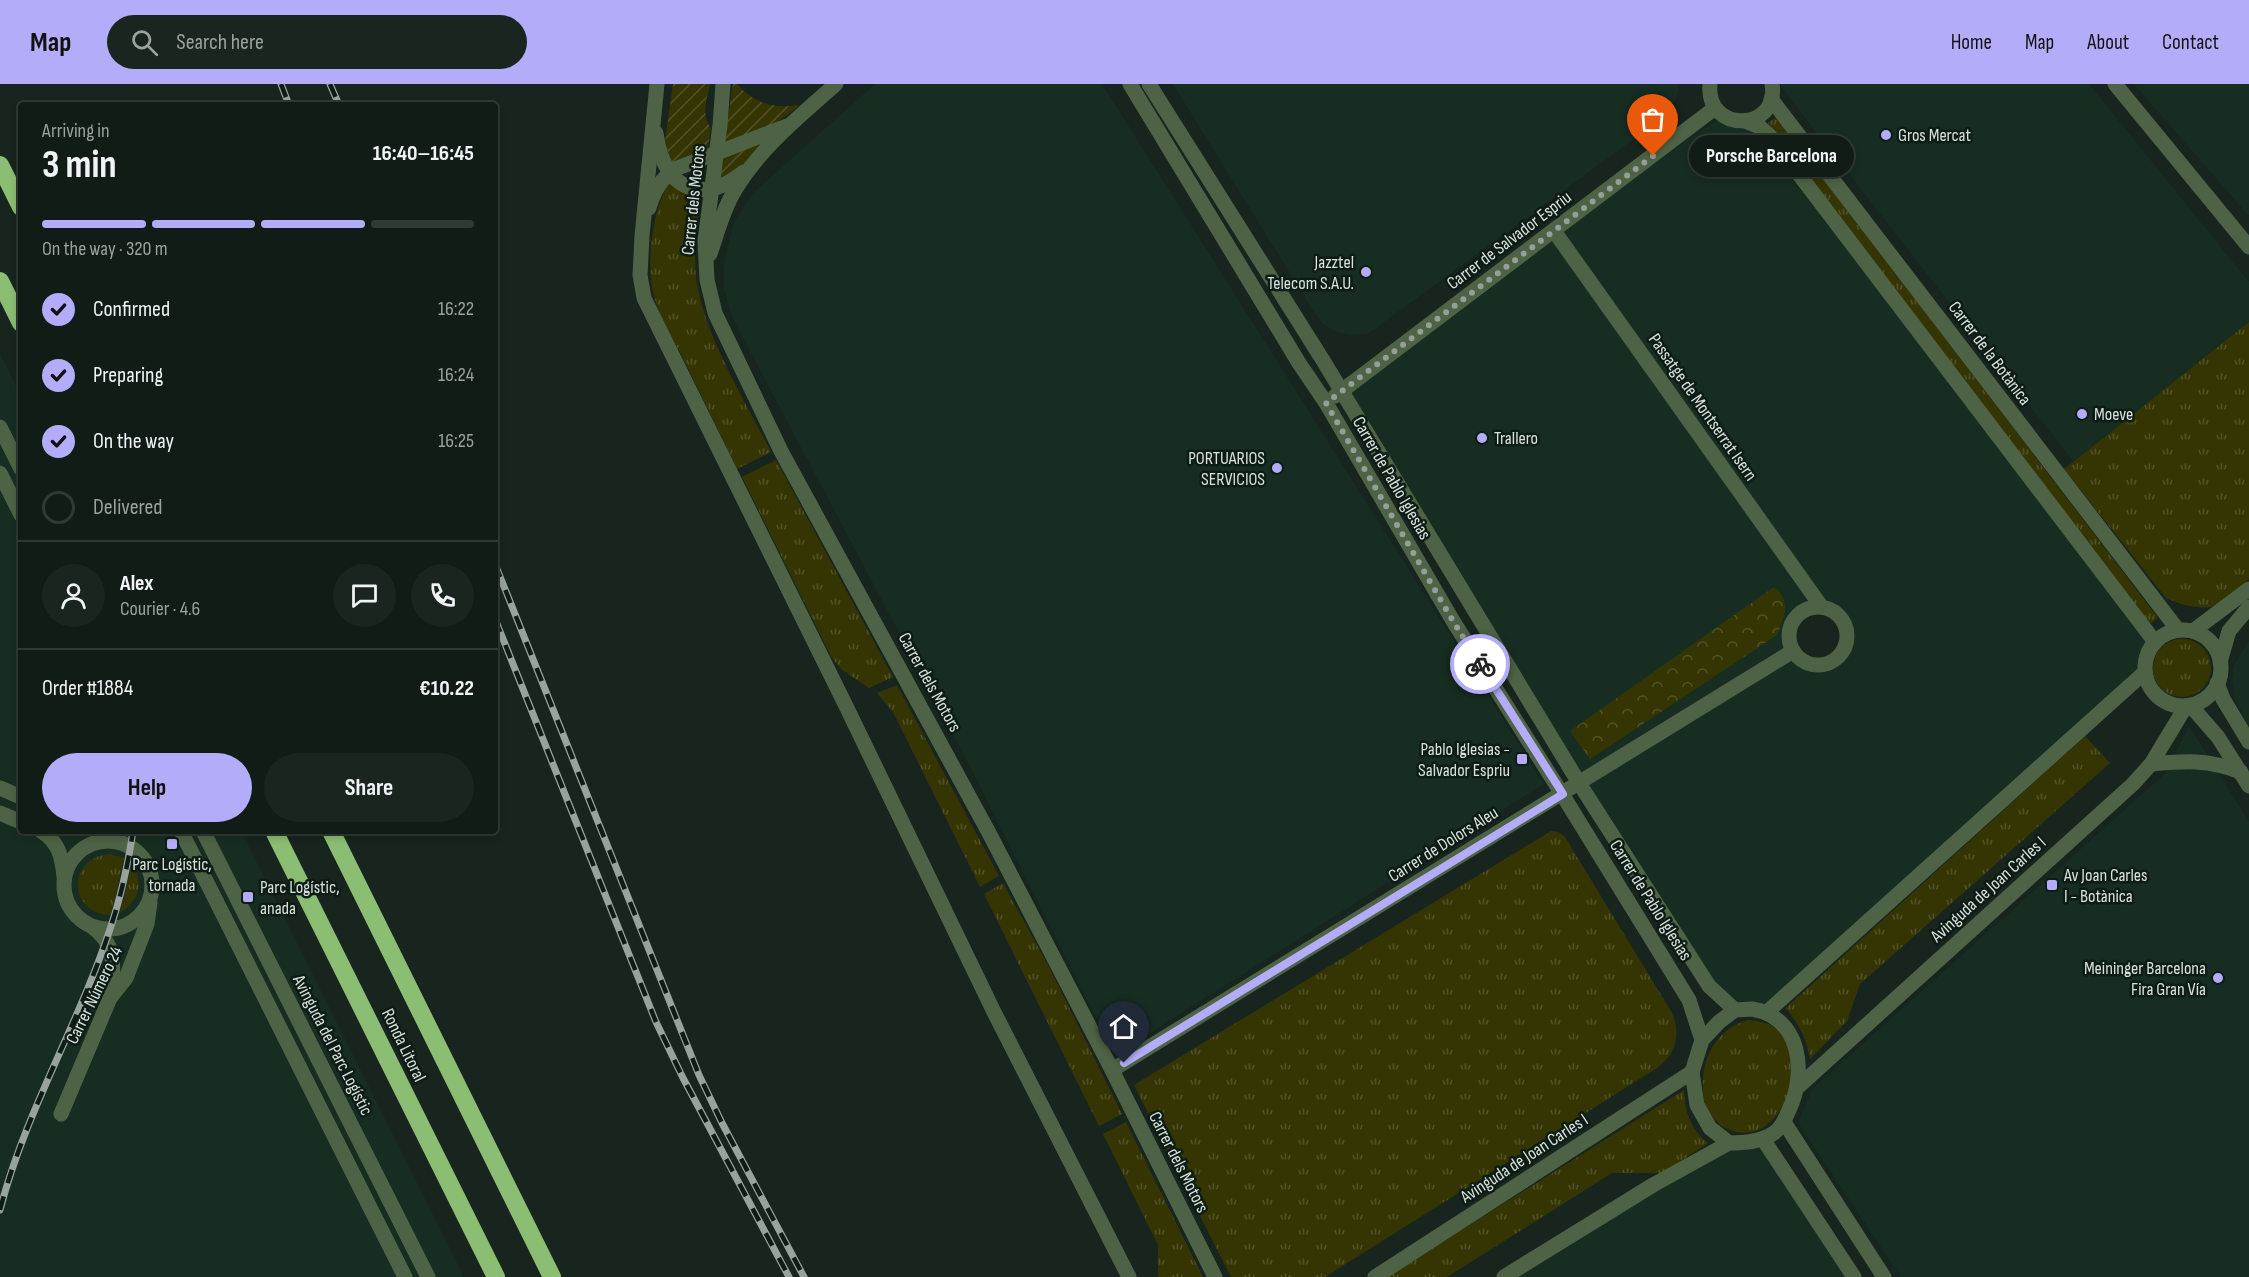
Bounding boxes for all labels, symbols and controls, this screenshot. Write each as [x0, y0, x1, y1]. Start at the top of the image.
search box [107, 15, 527, 69]
text: Map [30, 26, 71, 59]
icon: search [128, 26, 161, 59]
text: Search here [176, 29, 264, 56]
text: Home [1951, 30, 1992, 55]
text: Map [2025, 30, 2054, 55]
text: About [2087, 30, 2129, 55]
text: Contact [2162, 30, 2219, 55]
pin [1627, 94, 1678, 156]
icon: bag [1636, 103, 1669, 136]
text: Arriving in [42, 119, 110, 143]
place label: Gros Mercat [1898, 125, 1971, 146]
marker: Gros Mercat [1879, 128, 1893, 142]
callout: Porsche Barcelona [1689, 135, 1854, 177]
text: 16:40–16:45 [373, 140, 474, 167]
text: 3 min [42, 142, 117, 189]
street label: Carrer dels Motors [677, 144, 710, 256]
text: Porsche Barcelona [1706, 144, 1837, 168]
street label: Carrer de Salvador Espriu [1443, 187, 1576, 294]
text: On the way · 320 m [42, 237, 168, 261]
place label: Jazztel Telecom S.A.U. [1267, 252, 1354, 294]
marker: Jazztel Telecom S.A.U. [1359, 265, 1373, 279]
icon: check [42, 293, 75, 326]
text: Confirmed [93, 296, 170, 323]
text: 16:22 [438, 297, 474, 321]
street label: Carrer de la Botànica [1944, 297, 2035, 409]
street label: Passatge de Montserrat Isern [1644, 330, 1761, 485]
icon: check [42, 359, 75, 392]
text: Preparing [93, 362, 163, 389]
text: 16:24 [438, 363, 474, 387]
place label: Moeve [2094, 404, 2133, 425]
marker: Moeve [2075, 407, 2089, 421]
street label: Carrer de Pablo Iglesias [1348, 413, 1435, 543]
icon: check [42, 425, 75, 458]
text: On the way [93, 428, 174, 455]
place label: Trallero [1494, 428, 1538, 449]
text: 16:25 [438, 429, 474, 453]
marker: Trallero [1475, 431, 1489, 445]
place label: PORTUARIOS SERVICIOS [1188, 448, 1265, 490]
marker: PORTUARIOS SERVICIOS [1270, 461, 1284, 475]
text: Delivered [93, 494, 162, 521]
button: person [42, 564, 105, 627]
button: chat [333, 564, 396, 627]
button: phone [411, 564, 474, 627]
text: Alex [120, 570, 153, 597]
text: Courier · 4.6 [120, 597, 200, 621]
street label: Carrer dels Motors [894, 629, 966, 736]
courier [1450, 634, 1510, 694]
icon: bike [1464, 648, 1497, 681]
text: Order #1884 [42, 675, 133, 702]
text: €10.22 [419, 675, 474, 702]
place label: Pablo Iglesias - Salvador Espriu [1418, 739, 1510, 781]
marker: Pablo Iglesias - Salvador Espriu [1515, 752, 1529, 766]
button: Help [42, 753, 252, 822]
button: Share [264, 753, 474, 822]
street label: Carrer de Dolors Aleu [1384, 802, 1502, 887]
street label: Avinguda de Joan Carles I [1926, 832, 2050, 947]
street label: Carrer de Pablo Iglesias [1605, 836, 1696, 964]
marker: Parc Logístic, tornada [165, 837, 179, 851]
place label: Parc Logístic, tornada [132, 854, 212, 896]
place label: Av Joan Carles I - Botànica [2063, 865, 2148, 907]
place label: Parc Logístic, anada [260, 877, 340, 919]
marker: Av Joan Carles I - Botànica [2045, 878, 2059, 892]
marker: Parc Logístic, anada [241, 890, 255, 904]
street label: Carrer Número 24 [62, 942, 127, 1048]
place label: Meininger Barcelona Fira Gran Vía [2084, 958, 2206, 1000]
street label: Avinguda del Parc Logístic [288, 971, 377, 1119]
marker: Meininger Barcelona Fira Gran Vía [2211, 971, 2225, 985]
pin [1098, 1001, 1149, 1063]
street label: Ronda Litoral [377, 1005, 430, 1085]
icon: home [1107, 1010, 1140, 1043]
street label: Carrer dels Motors [1144, 1108, 1213, 1216]
street label: Avinguda de Joan Carles I [1456, 1109, 1592, 1208]

